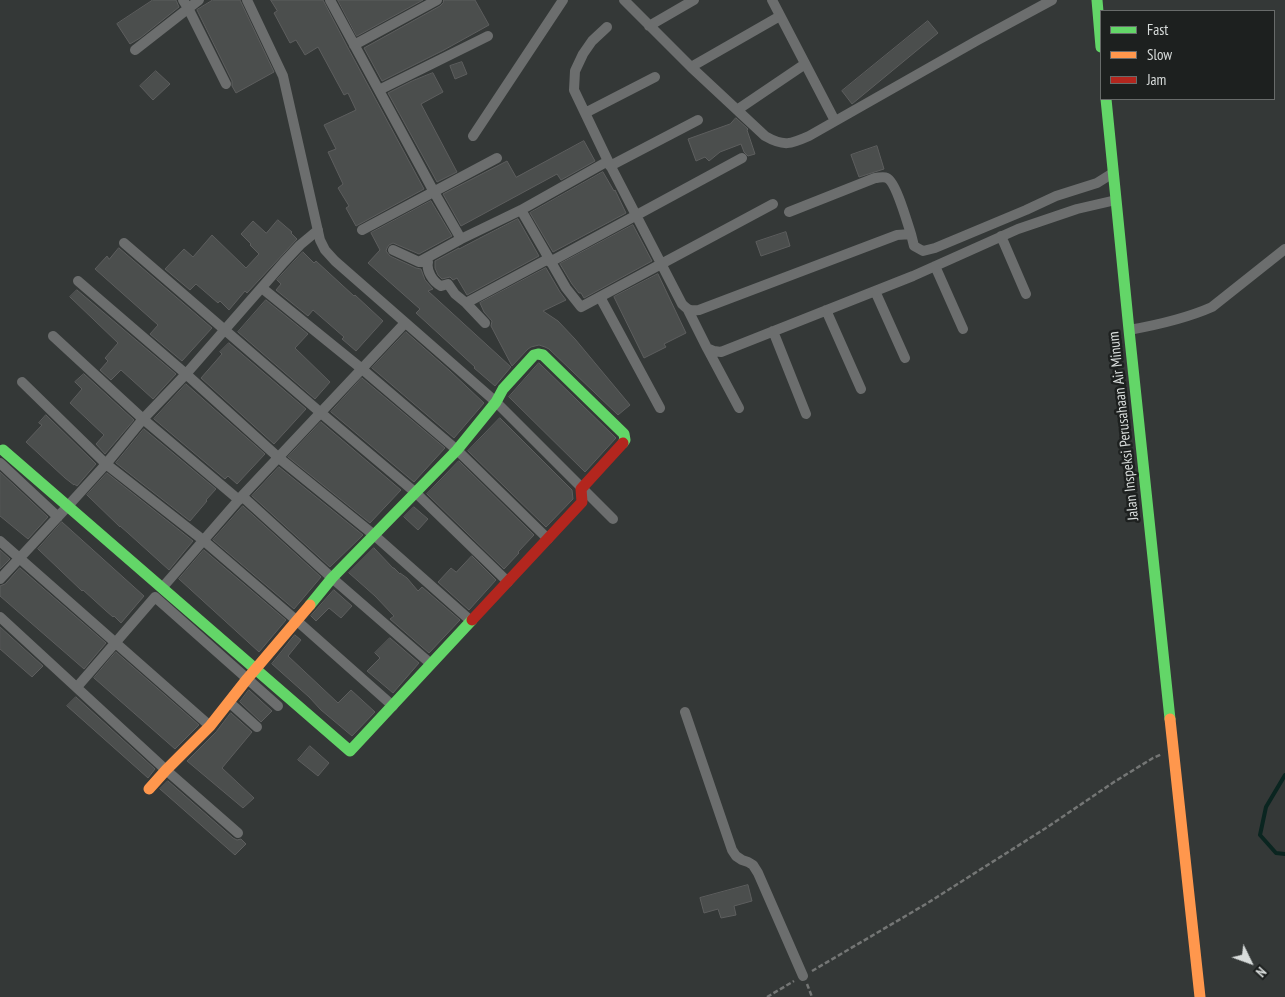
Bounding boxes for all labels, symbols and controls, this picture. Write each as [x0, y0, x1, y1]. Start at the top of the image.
legend [1100, 10, 1275, 100]
text: Fast [1147, 20, 1168, 39]
text: Slow [1147, 45, 1172, 64]
text: Jam [1147, 70, 1166, 89]
street label: Jalan Inspeksi Perusahaan Air Minum [1105, 331, 1143, 521]
north arrow [1225, 937, 1275, 987]
text: N [1252, 963, 1270, 981]

